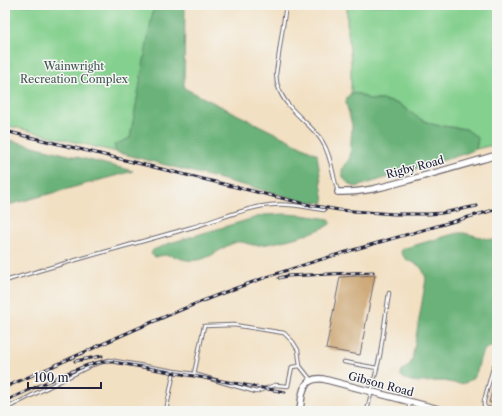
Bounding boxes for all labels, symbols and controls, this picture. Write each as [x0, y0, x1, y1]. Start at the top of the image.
park label: Wainwright Recreation Complex [20, 59, 128, 86]
street label: Rigby Road [384, 152, 446, 181]
scale bar [28, 364, 101, 390]
street label: Gibson Road [347, 369, 416, 400]
text: 100 m [34, 370, 69, 385]

